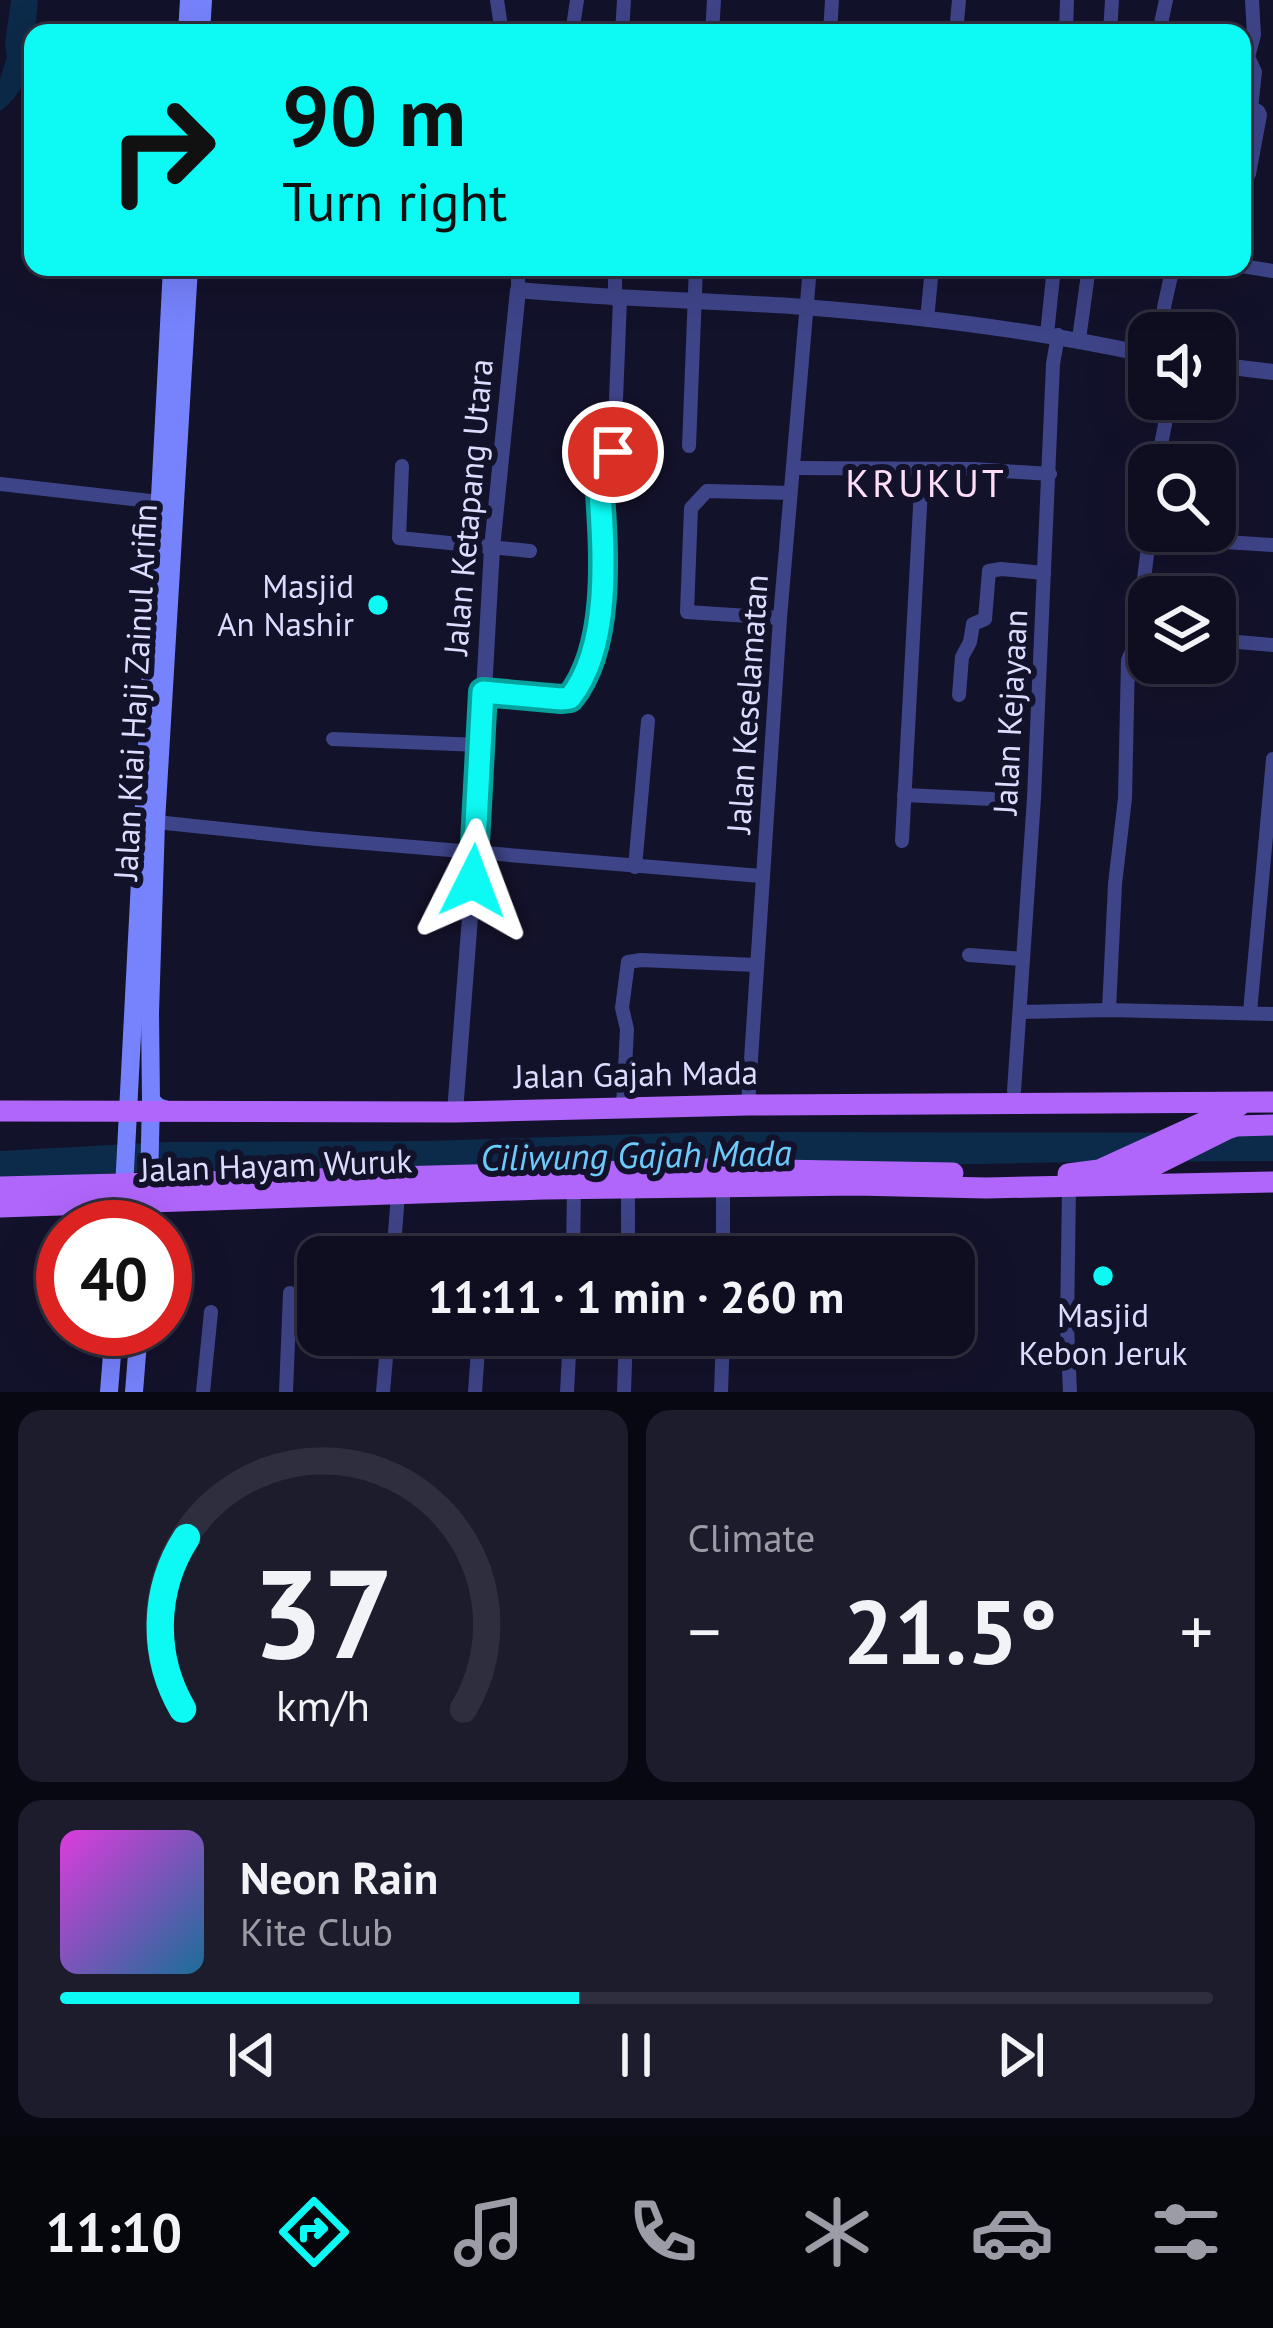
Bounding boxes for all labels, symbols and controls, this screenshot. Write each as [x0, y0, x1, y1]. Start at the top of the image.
text: 90 m [282, 60, 466, 169]
icon: right [84, 72, 240, 228]
text: Turn right [282, 166, 507, 236]
map controls [1128, 312, 1236, 684]
button: sound [1128, 312, 1236, 420]
street label: Jalan Ketapang Utara [433, 357, 502, 659]
pin [562, 401, 664, 503]
icon: arrive [580, 419, 646, 485]
button: search [1128, 444, 1236, 552]
district label: KRUKUT [845, 457, 1007, 508]
street label: Jalan Kiai Haji Zainul Arifin [103, 503, 166, 883]
place label: Masjid An Nashir [217, 564, 354, 645]
street label: Jalan Keselamatan [716, 573, 777, 837]
button: layers [1128, 576, 1236, 684]
marker: Masjid An Nashir [365, 592, 391, 618]
street label: Jalan Kejayaan [983, 608, 1036, 818]
position arrow [410, 818, 536, 944]
street label: Jalan Gajah Mada [512, 1050, 758, 1097]
water label: Ciliwung Gajah Mada [480, 1128, 792, 1181]
street label: Jalan Hayam Wuruk [137, 1138, 413, 1191]
speed limit sign: 40 [36, 1200, 192, 1356]
marker: Masjid Kebon Jeruk [1090, 1263, 1116, 1289]
text: 11:11 · 1 min · 260 m [428, 1267, 844, 1325]
place label: Masjid Kebon Jeruk [1019, 1293, 1188, 1374]
text: Climate [688, 1512, 815, 1563]
text: 37 [252, 1531, 394, 1692]
text: 21.5° [843, 1572, 1058, 1689]
text: − [688, 1588, 721, 1673]
text: + [1180, 1588, 1213, 1673]
text: km/h [276, 1677, 370, 1733]
text: Neon Rain [240, 1848, 438, 1906]
text: Kite Club [240, 1906, 393, 1957]
icon: previous [219, 2022, 285, 2088]
icon: pause [603, 2022, 669, 2088]
icon: next [988, 2022, 1054, 2088]
icon: directions [272, 2190, 356, 2274]
icon: music [447, 2190, 531, 2274]
icon: phone [621, 2190, 705, 2274]
icon: climate [795, 2190, 879, 2274]
icon: car [970, 2190, 1054, 2274]
icon: filters [1144, 2190, 1228, 2274]
text: 11:10 [45, 2197, 182, 2267]

